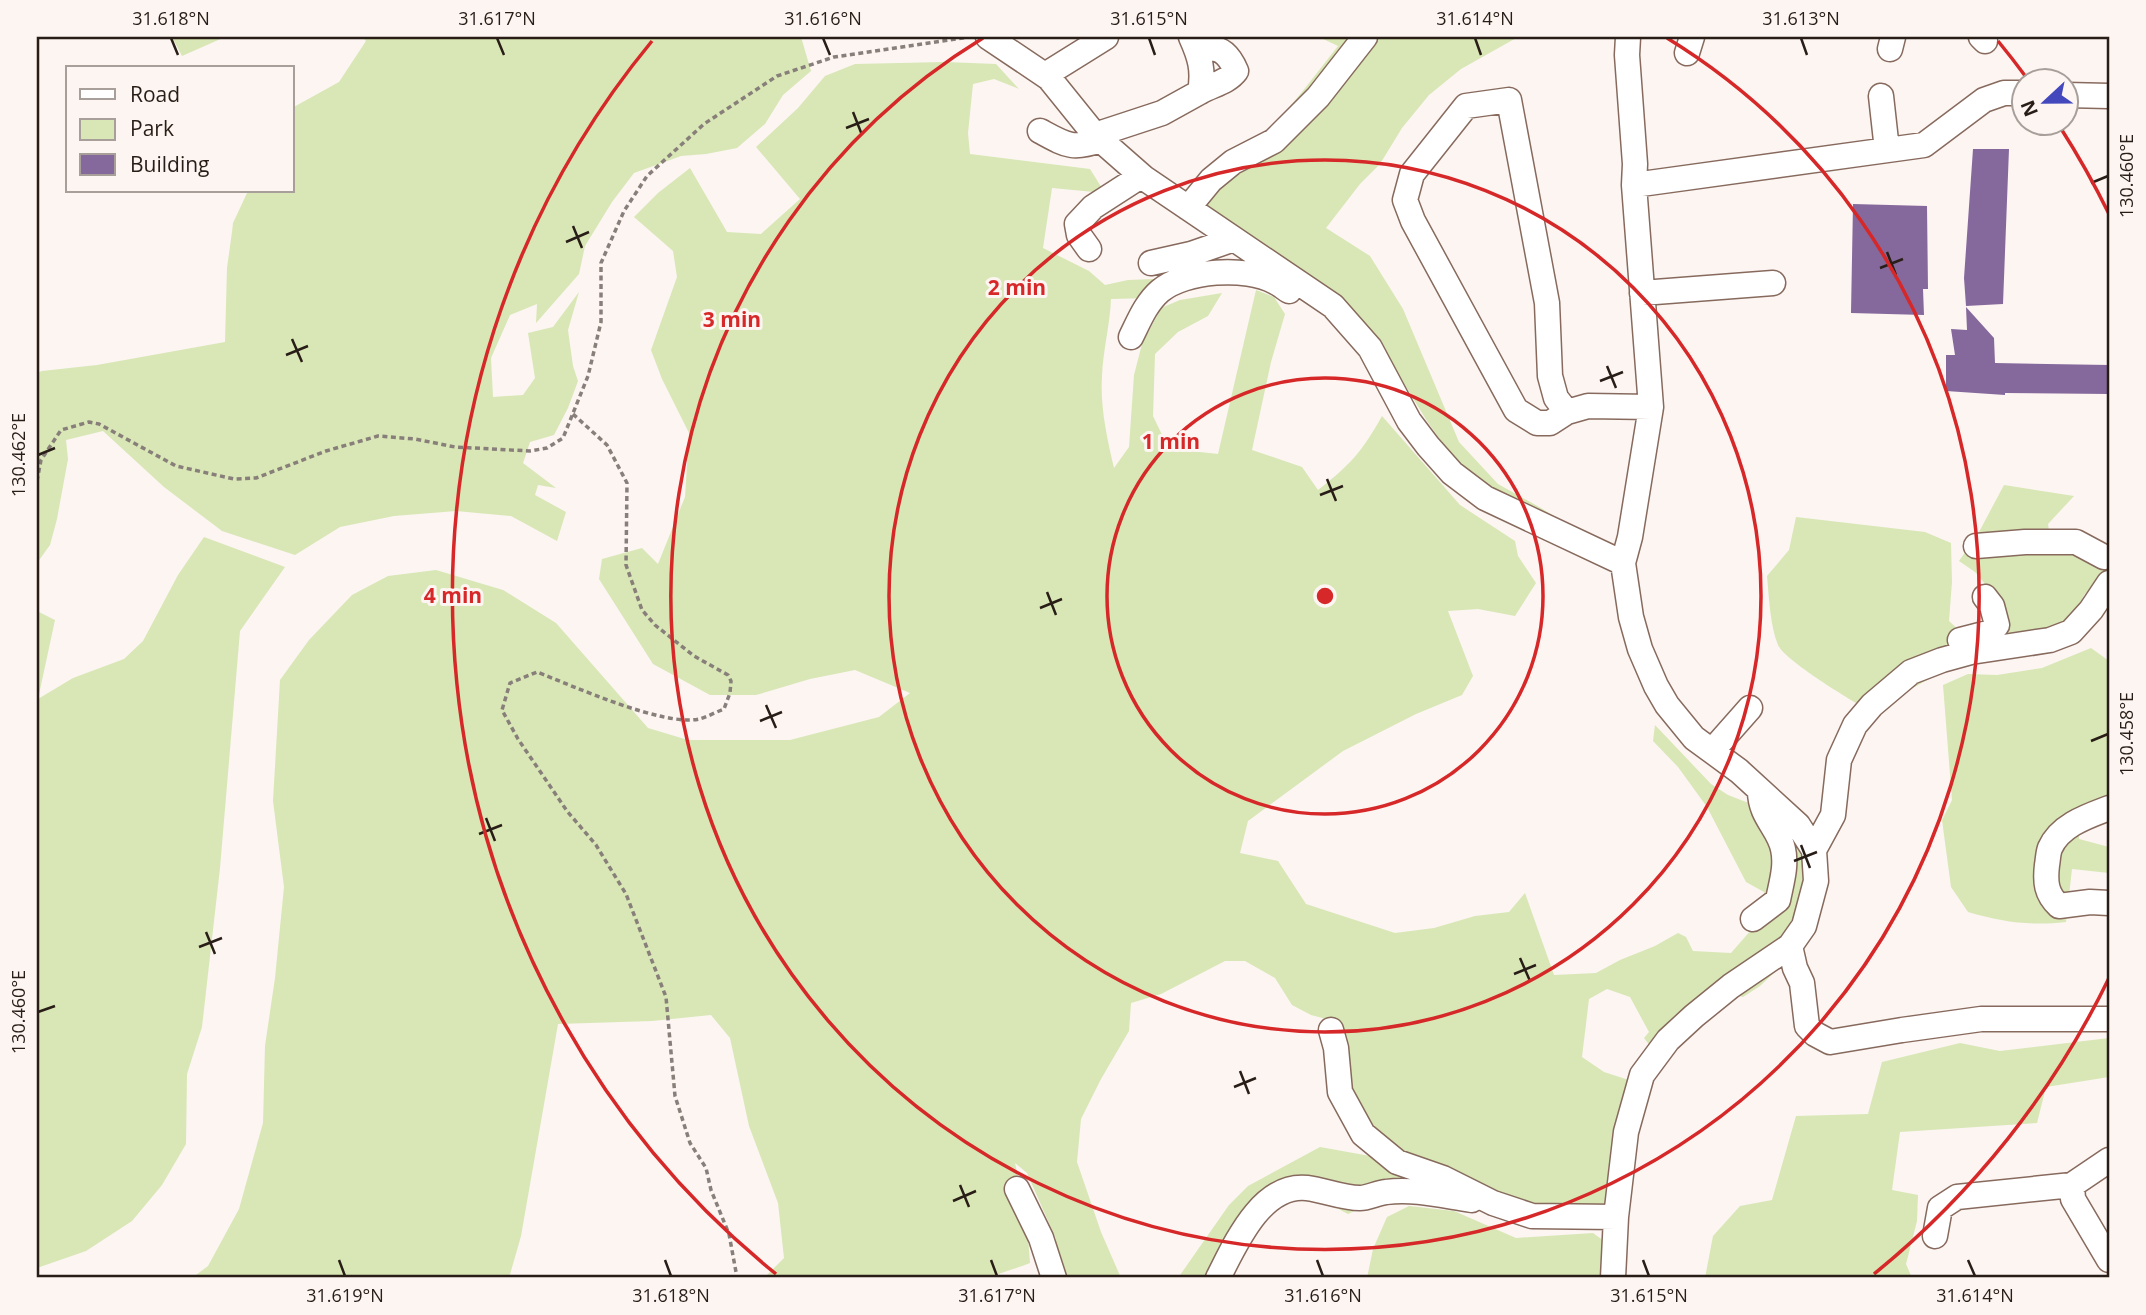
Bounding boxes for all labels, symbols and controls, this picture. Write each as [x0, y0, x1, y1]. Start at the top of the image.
text: 31.618°N [132, 6, 210, 30]
text: 31.617°N [458, 6, 536, 30]
text: 31.616°N [784, 6, 862, 30]
text: 31.615°N [1110, 6, 1188, 30]
text: 31.614°N [1436, 6, 1514, 30]
text: 31.613°N [1762, 6, 1840, 30]
legend [66, 66, 294, 192]
north arrow [2010, 66, 2080, 136]
text: Road [130, 80, 180, 108]
text: N [2014, 96, 2044, 120]
text: Park [130, 114, 174, 142]
text: 130.460°E [2114, 134, 2138, 218]
text: Building [130, 150, 209, 178]
text: 2 min [988, 273, 1046, 301]
text: 3 min [703, 305, 761, 333]
text: 130.462°E [6, 413, 30, 497]
text: 1 min [1142, 427, 1200, 455]
text: 4 min [424, 581, 482, 609]
centre of rings [1313, 584, 1337, 608]
text: 130.458°E [2114, 692, 2138, 776]
text: 130.460°E [6, 970, 30, 1054]
text: 31.619°N [306, 1283, 384, 1307]
text: 31.618°N [632, 1283, 710, 1307]
text: 31.617°N [958, 1283, 1036, 1307]
text: 31.616°N [1284, 1283, 1362, 1307]
text: 31.615°N [1610, 1283, 1688, 1307]
text: 31.614°N [1936, 1283, 2014, 1307]

